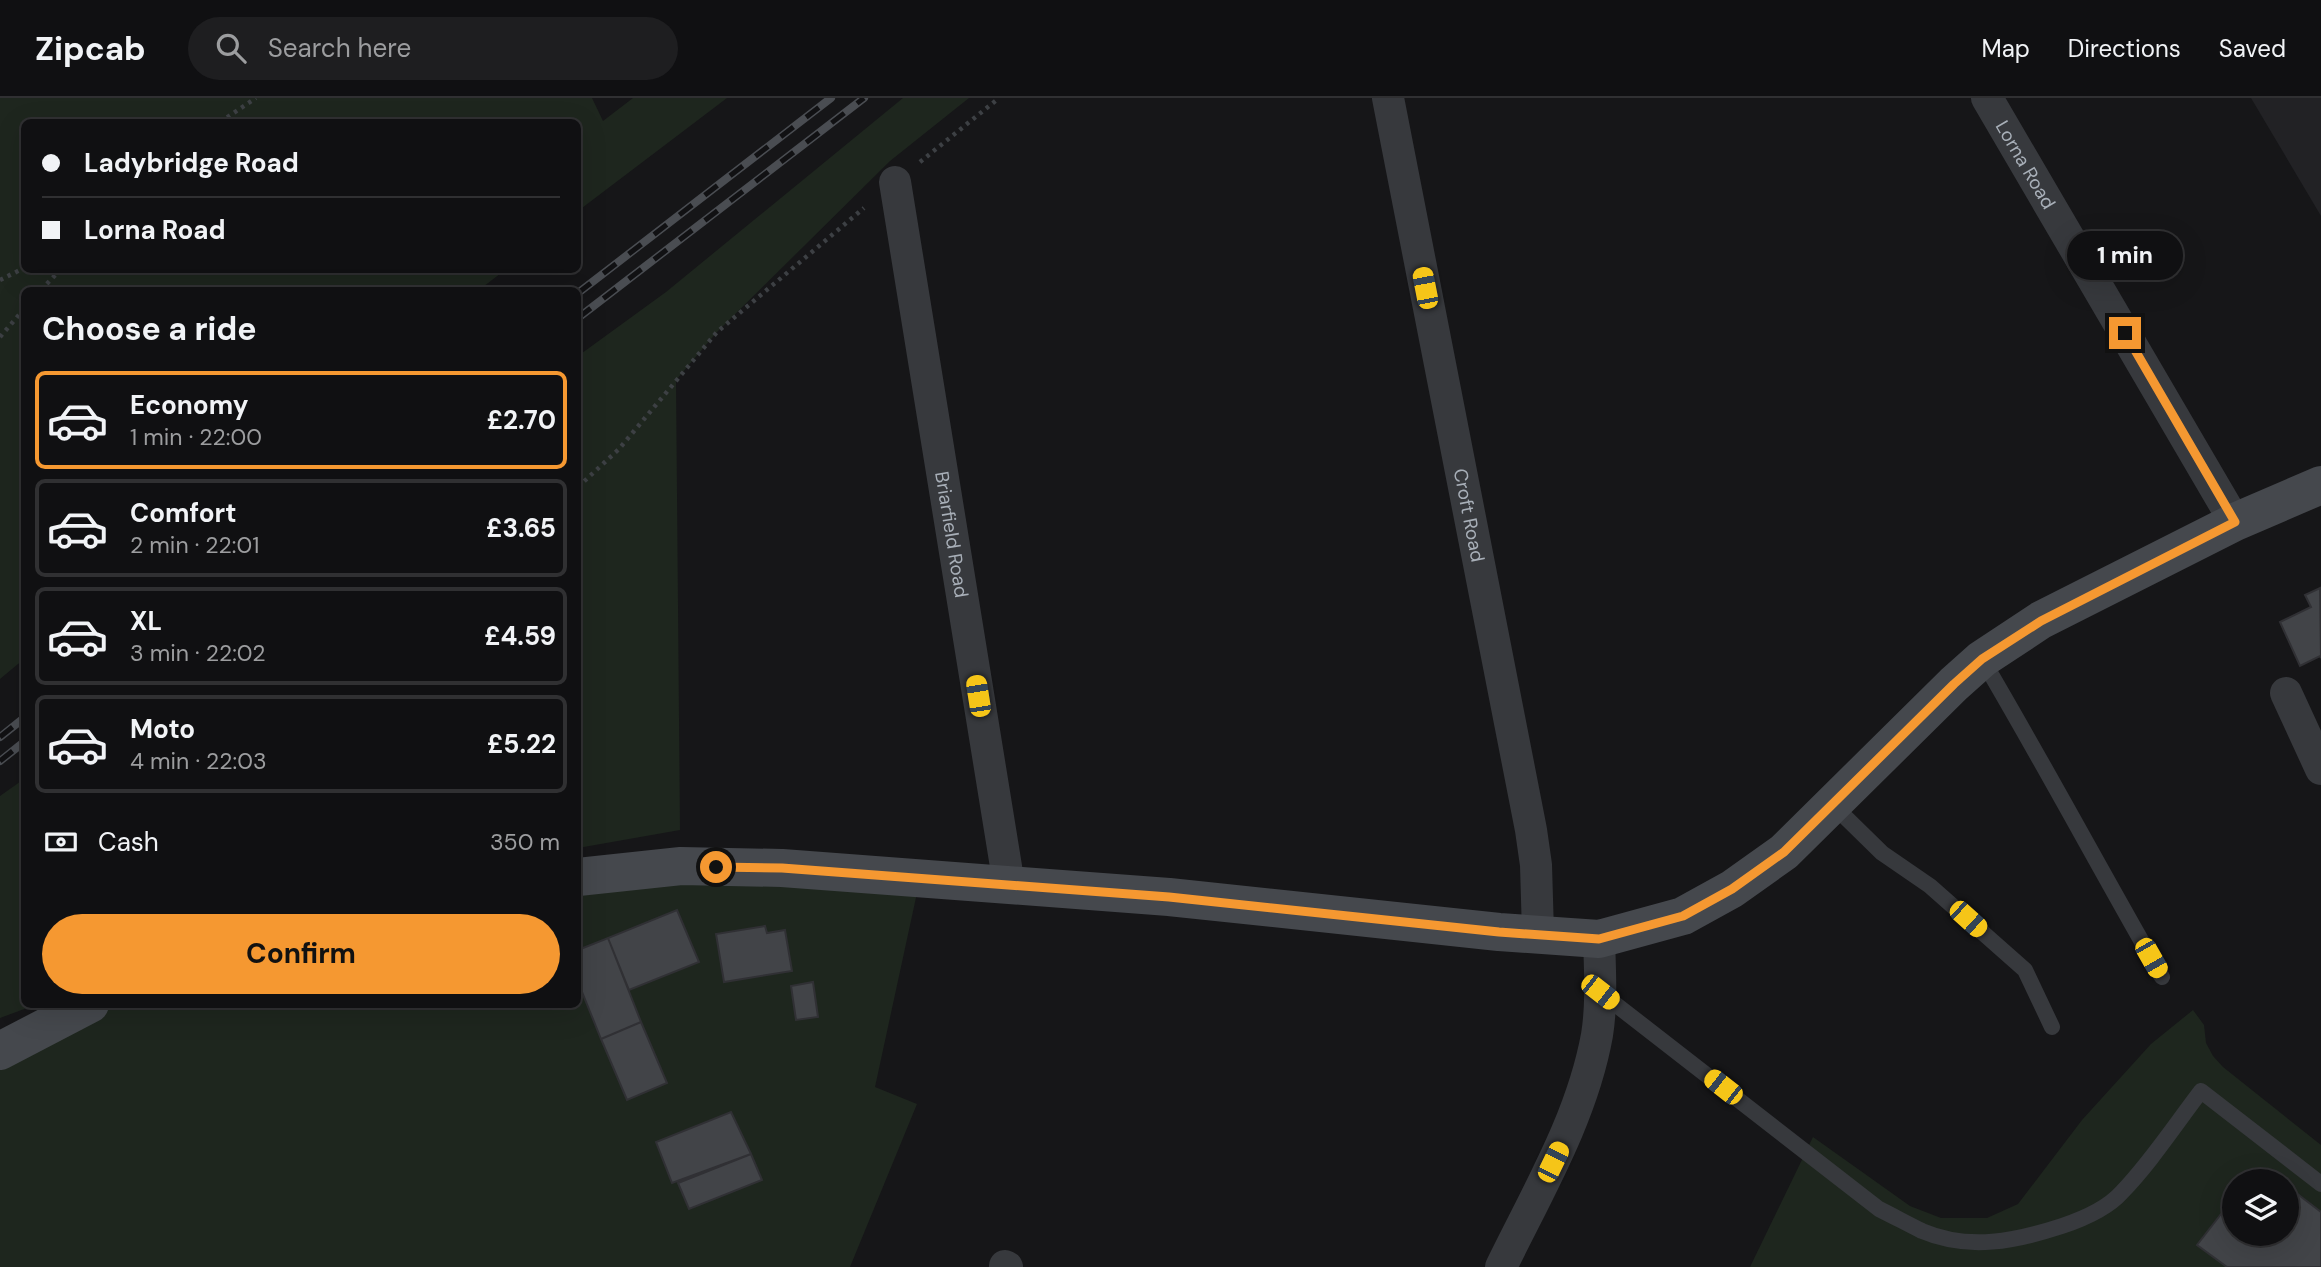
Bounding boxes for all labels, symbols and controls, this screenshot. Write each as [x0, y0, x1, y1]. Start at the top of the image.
search box [188, 17, 678, 80]
text: Zipcab [35, 27, 146, 70]
icon: search [212, 29, 250, 67]
text: Search here [268, 31, 411, 65]
text: Map [1982, 33, 2030, 64]
text: Directions [2068, 33, 2181, 64]
text: Saved [2219, 33, 2286, 64]
street label: Lorna Road [1990, 116, 2062, 213]
text: Ladybridge Road [84, 146, 299, 180]
text: Lorna Road [84, 213, 226, 247]
callout: 1 min [2067, 232, 2183, 280]
text: 1 min [2097, 240, 2153, 270]
car [1411, 265, 1440, 311]
text: Choose a ride [42, 308, 257, 350]
route end [2109, 317, 2141, 349]
text: Economy [130, 388, 248, 422]
icon: car [46, 389, 109, 452]
text: £2.70 [487, 403, 556, 437]
text: 1 min · 22:00 [130, 422, 262, 452]
street label: Croft Road [1448, 466, 1491, 564]
street label: Briarfield Road [930, 469, 975, 599]
text: Comfort [130, 496, 236, 530]
icon: car [46, 497, 109, 560]
text: £3.65 [486, 511, 556, 545]
text: 2 min · 22:01 [130, 530, 259, 560]
text: XL [130, 604, 162, 638]
icon: car [46, 605, 109, 668]
text: £4.59 [484, 619, 556, 653]
text: 3 min · 22:02 [130, 638, 266, 668]
car [965, 674, 992, 718]
text: Moto [130, 712, 195, 746]
icon: car [46, 713, 109, 776]
text: £5.22 [487, 727, 556, 761]
text: 4 min · 22:03 [130, 746, 267, 776]
icon: cash [42, 823, 80, 861]
text: Cash [98, 825, 159, 859]
text: 350 m [490, 827, 560, 857]
route start [700, 851, 732, 883]
car [1946, 897, 1991, 941]
button: Confirm [42, 914, 560, 994]
car [2132, 935, 2171, 981]
car [1577, 971, 1624, 1013]
car [1700, 1066, 1747, 1108]
car [1535, 1139, 1572, 1185]
map controls [2222, 1169, 2299, 1246]
button: layers [2222, 1169, 2299, 1246]

